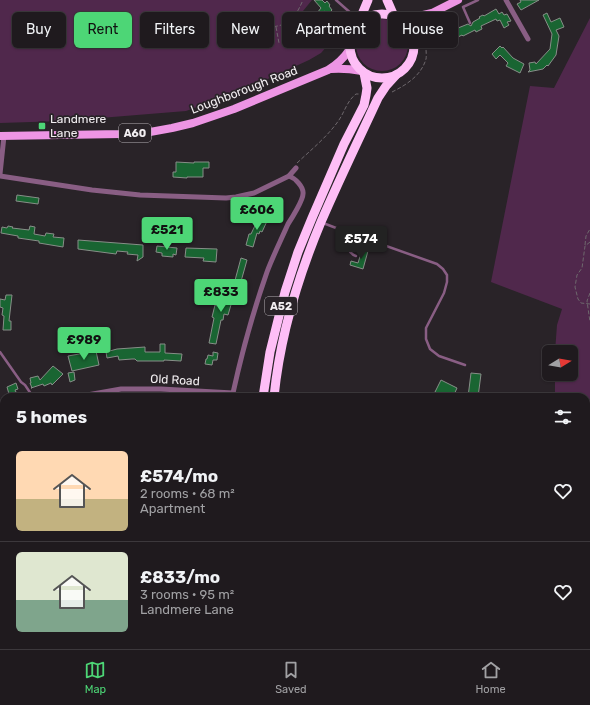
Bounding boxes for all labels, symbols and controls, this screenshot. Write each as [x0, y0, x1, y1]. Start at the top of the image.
chip: Buy [12, 12, 66, 48]
chip: Rent [74, 12, 132, 48]
chip: Filters [140, 12, 209, 48]
chip: New [217, 12, 274, 48]
chip: Apartment [282, 12, 380, 48]
chip: House [388, 12, 458, 48]
street label: Loughborough Road [188, 63, 300, 117]
place label: Landmere Lane [50, 112, 107, 140]
marker: Landmere Lane [37, 121, 47, 131]
road number: A60 [119, 124, 151, 142]
pin: £606 [233, 197, 281, 231]
text: £606 [239, 202, 275, 217]
pin: £521 [143, 217, 191, 251]
text: £521 [151, 222, 183, 237]
pin: £574 [337, 226, 385, 260]
text: £574 [344, 231, 378, 246]
pin: £833 [197, 279, 245, 313]
text: £833 [203, 284, 239, 299]
road number: A52 [265, 297, 297, 315]
pin: £989 [60, 327, 108, 361]
text: £989 [67, 332, 101, 347]
north arrow [542, 345, 578, 381]
map controls [542, 345, 578, 381]
street label: Old Road [150, 372, 200, 388]
icon: filters [552, 406, 574, 428]
text: 5 homes [16, 407, 87, 427]
text: £574/mo [140, 466, 218, 486]
icon: home [48, 467, 96, 515]
icon: heart [552, 480, 574, 502]
text: 2 rooms · 68 m² [140, 486, 235, 501]
text: Apartment [140, 501, 205, 516]
text: £833/mo [140, 567, 220, 587]
icon: home [48, 568, 96, 616]
icon: heart [552, 581, 574, 603]
text: 3 rooms · 95 m² [140, 587, 234, 602]
text: Landmere Lane [140, 602, 234, 617]
tab: Map [84, 659, 106, 696]
tab: Saved [275, 659, 307, 696]
tab: Home [475, 659, 506, 696]

